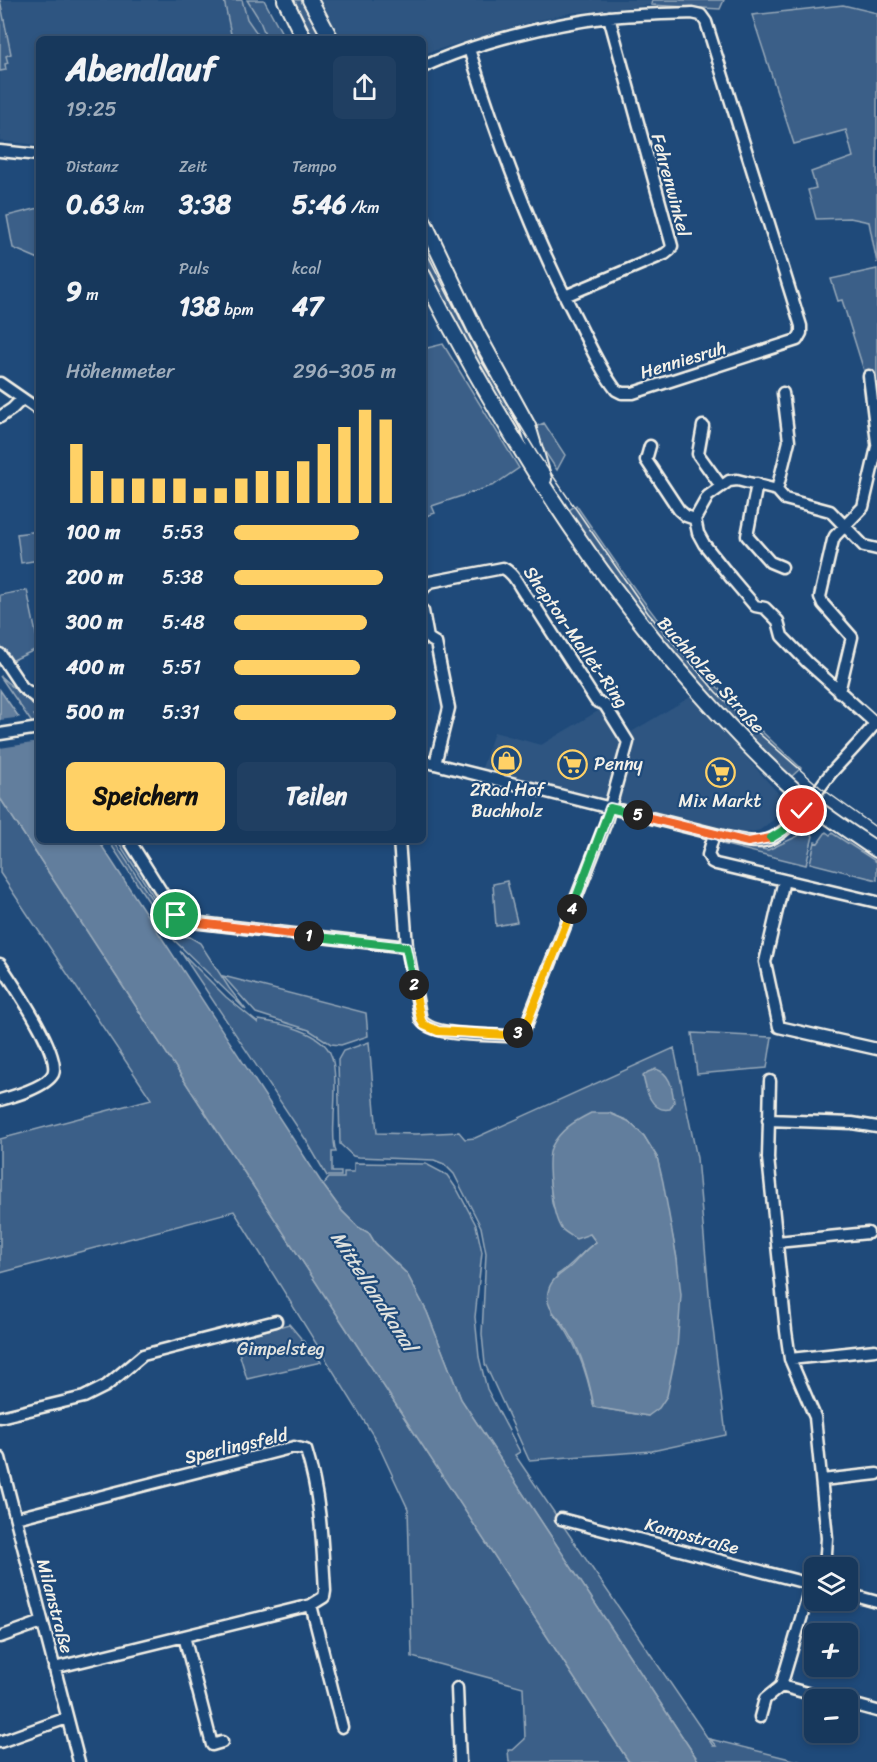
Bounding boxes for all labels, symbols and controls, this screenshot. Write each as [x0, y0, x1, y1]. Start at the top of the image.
text: Abendlauf [66, 40, 216, 98]
button: share [333, 56, 396, 119]
text: 19:25 [66, 92, 117, 127]
street label: Fehrenwinkel [642, 130, 700, 241]
text: Distanz [66, 152, 119, 181]
text: Zeit [179, 152, 207, 181]
text: Tempo [292, 152, 337, 181]
text: 0.63 [66, 181, 119, 227]
text: 3:38 [179, 181, 231, 227]
text: 5:46 [292, 181, 347, 227]
text: km [119, 193, 144, 222]
text: /km [347, 193, 380, 222]
text: Puls [179, 254, 209, 283]
text: kcal [292, 254, 321, 283]
text: 9 [66, 268, 82, 314]
text: m [82, 280, 98, 309]
text: 138 [179, 283, 220, 329]
text: 47 [292, 283, 323, 329]
text: bpm [220, 295, 254, 324]
street label: Henniesruh [636, 332, 730, 388]
text: Höhenmeter [66, 354, 174, 389]
text: 296–305 m [293, 354, 396, 389]
text: 100 m [66, 515, 120, 550]
text: 5:53 [162, 515, 203, 550]
street label: Shepton-Mallet-Ring [515, 559, 637, 715]
text: 200 m [66, 560, 123, 595]
text: 5:38 [162, 560, 203, 595]
text: 300 m [66, 605, 123, 640]
text: 5:48 [162, 605, 205, 640]
street label: Buchholzer Straße [649, 609, 773, 741]
text: 400 m [66, 650, 124, 685]
text: 5:51 [162, 650, 201, 685]
text: 500 m [66, 695, 124, 730]
text: 5:31 [162, 695, 200, 730]
shop icon: 2Rad Hof Buchholz [491, 745, 523, 777]
supermarket icon: Penny [557, 748, 589, 780]
place label: Penny [594, 748, 644, 780]
supermarket icon: Mix Markt [704, 756, 736, 788]
button: Speichern [66, 762, 225, 831]
button: Teilen [237, 762, 396, 831]
place label: 2Rad Hof Buchholz [470, 774, 546, 827]
place label: Mix Markt [679, 785, 762, 817]
pin [776, 785, 827, 836]
icon: check [785, 794, 818, 827]
pin: 5 [623, 800, 653, 830]
text: 5 [633, 800, 643, 829]
pin [150, 889, 201, 940]
pin: 4 [557, 894, 587, 924]
text: 4 [567, 894, 577, 923]
icon: arrive [159, 898, 192, 931]
pin: 1 [294, 921, 324, 951]
text: 1 [306, 921, 312, 950]
pin: 2 [399, 970, 429, 1000]
text: 2 [409, 970, 419, 999]
pin: 3 [503, 1018, 533, 1048]
text: 3 [514, 1018, 522, 1047]
water label: Mittellandkanal [321, 1224, 428, 1363]
park label: Gimpelsteg [237, 1333, 325, 1365]
street label: Sperlingsfeld [181, 1418, 292, 1473]
street label: Kampstraße [641, 1508, 743, 1564]
street label: Milanstraße [27, 1555, 83, 1657]
map controls [804, 1557, 858, 1743]
button: layers [804, 1557, 858, 1611]
button: + [804, 1623, 858, 1677]
button: − [804, 1689, 858, 1743]

